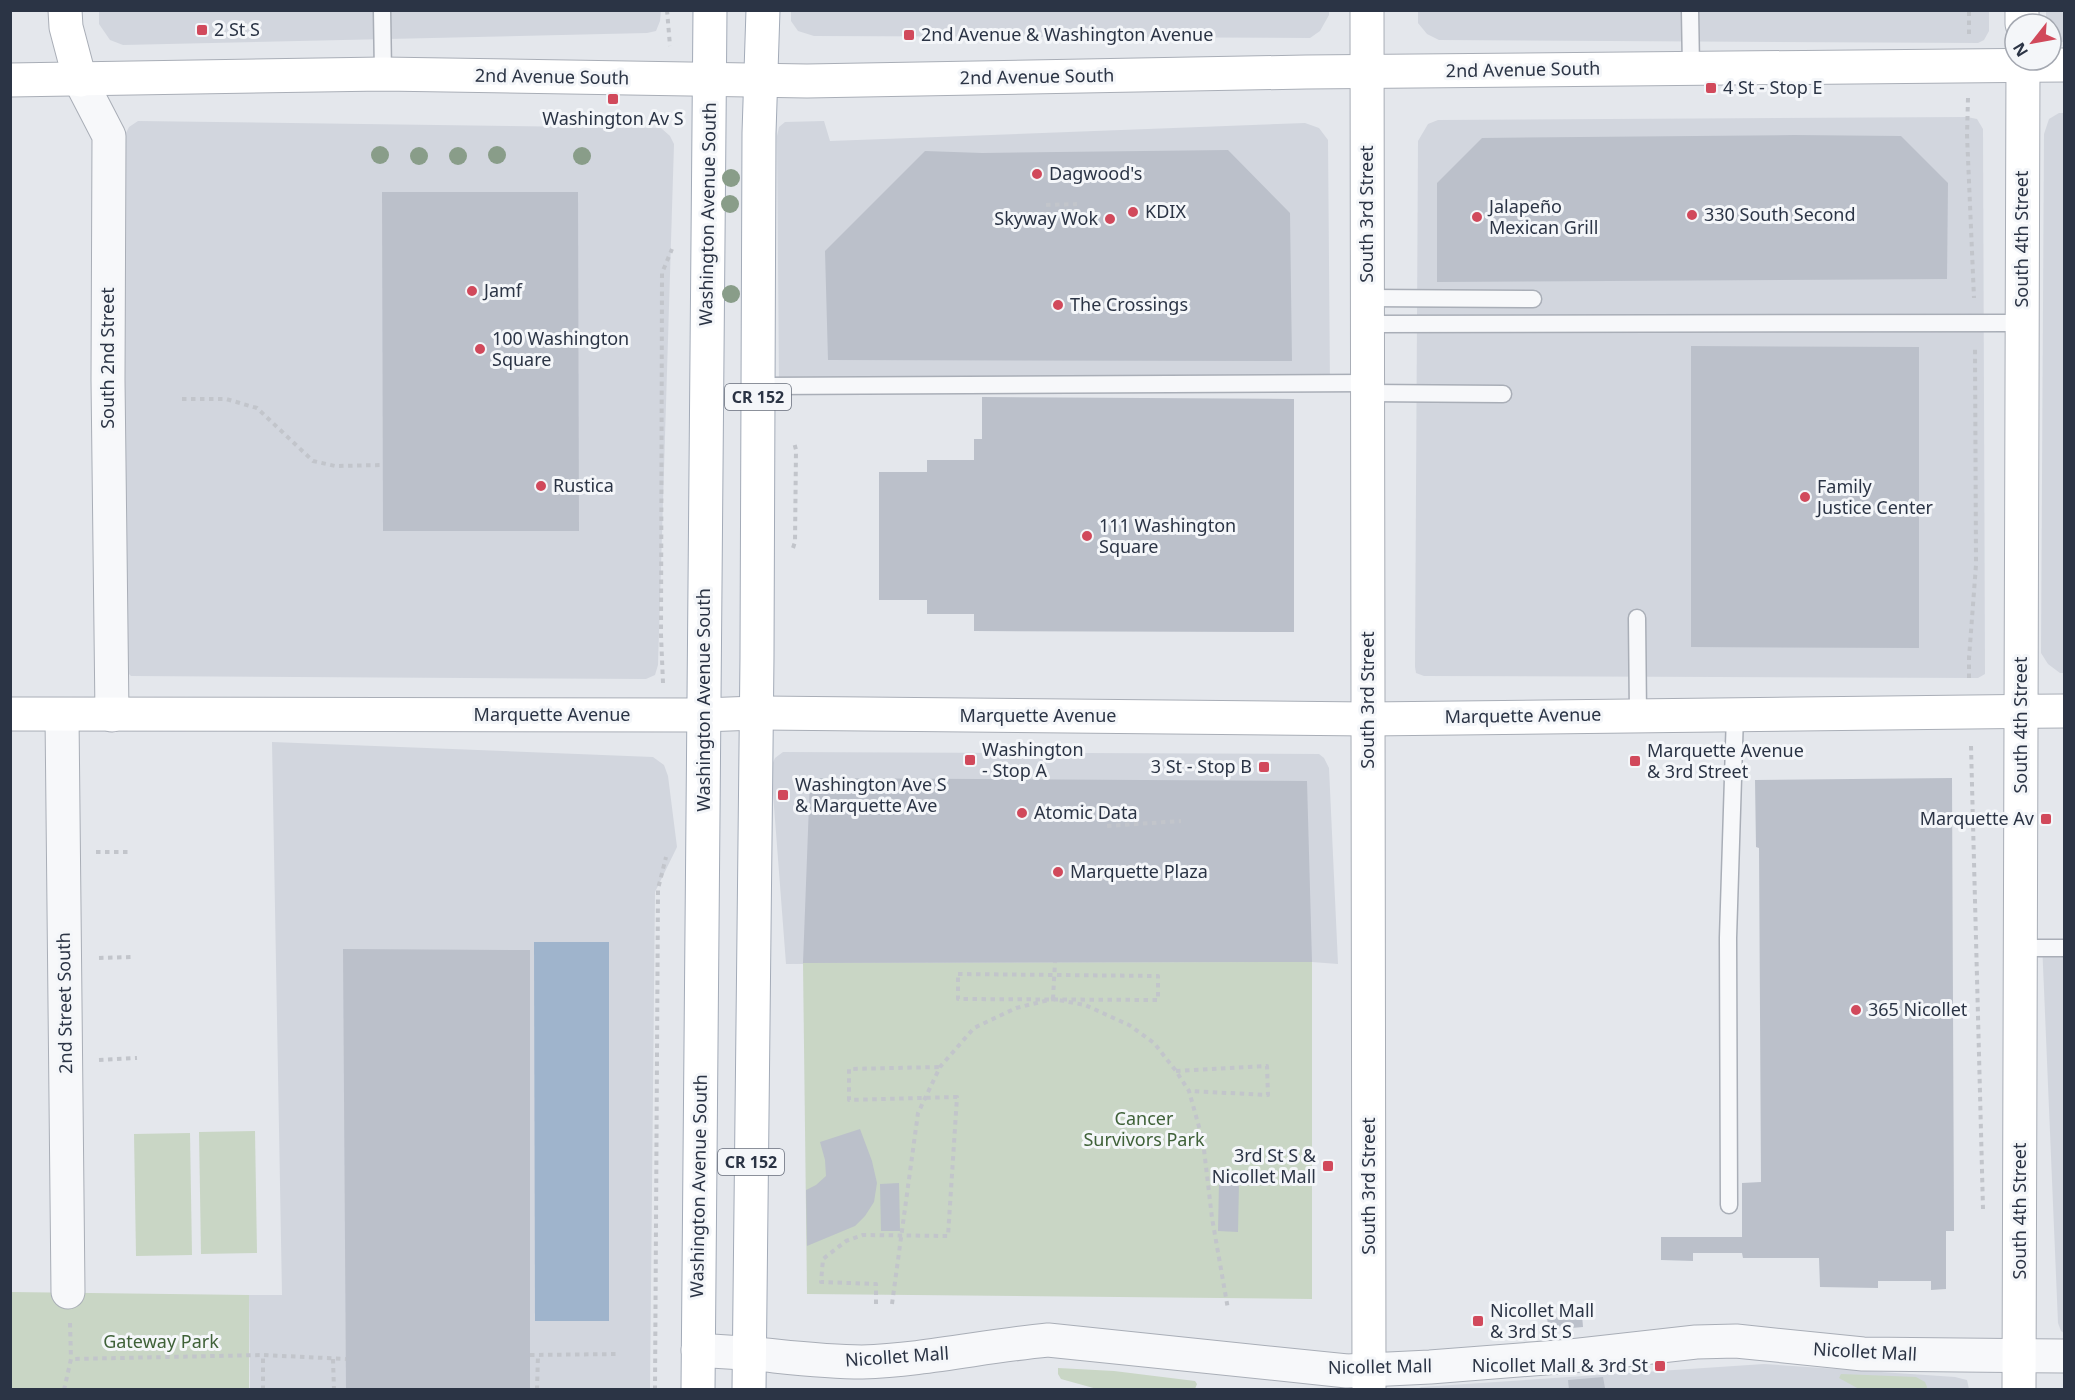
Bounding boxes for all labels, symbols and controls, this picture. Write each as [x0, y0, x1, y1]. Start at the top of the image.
north arrow [2003, 12, 2063, 72]
place label: 2 St S [214, 17, 260, 41]
place label: 2nd Avenue & Washington Avenue [921, 22, 1213, 46]
marker: 2 St S [195, 23, 209, 37]
marker: 2nd Avenue & Washington Avenue [902, 28, 916, 42]
text: N [2007, 38, 2033, 61]
street label: 2nd Avenue South [1445, 56, 1600, 82]
street label: 2nd Avenue South [475, 63, 630, 89]
street label: 2nd Avenue South [959, 63, 1114, 89]
place label: 4 St - Stop E [1723, 75, 1823, 99]
marker: 4 St - Stop E [1704, 81, 1718, 95]
marker: Washington Av S [606, 92, 620, 106]
street label: Washington Avenue South [693, 102, 721, 326]
place label: Washington Av S [542, 106, 684, 130]
street label: South 3rd Street [1354, 145, 1378, 283]
place label: Dagwood's [1049, 161, 1142, 185]
marker: Dagwood's [1030, 167, 1044, 181]
street label: South 4th Street [2009, 170, 2033, 308]
place label: Jalapeño Mexican Grill [1487, 194, 1598, 239]
place label: KDIX [1145, 199, 1186, 223]
place label: 330 South Second [1704, 202, 1856, 226]
marker: KDIX [1126, 205, 1140, 219]
place label: Skyway Wok [994, 206, 1098, 230]
marker: 330 South Second [1685, 208, 1699, 222]
marker: Jalapeño Mexican Grill [1470, 210, 1484, 224]
marker: Skyway Wok [1103, 212, 1117, 226]
place label: Jamf [482, 278, 523, 302]
marker: Jamf [465, 284, 479, 298]
street label: South 2nd Street [95, 287, 119, 429]
place label: The Crossings [1070, 292, 1188, 316]
marker: The Crossings [1051, 298, 1065, 312]
place label: 100 Washington Square [492, 326, 629, 371]
marker: 100 Washington Square [473, 342, 487, 356]
road number: CR 152 [725, 384, 791, 410]
place label: Rustica [553, 473, 614, 497]
place label: Family Justice Center [1815, 474, 1934, 519]
marker: Rustica [534, 479, 548, 493]
marker: Family Justice Center [1798, 490, 1812, 504]
place label: 111 Washington Square [1099, 513, 1236, 558]
marker: 111 Washington Square [1080, 529, 1094, 543]
street label: Washington Avenue South [691, 588, 715, 812]
street label: South 3rd Street [1355, 631, 1379, 769]
street label: South 4th Street [2008, 656, 2032, 794]
street label: Marquette Avenue [474, 702, 630, 726]
street label: Marquette Avenue [1444, 702, 1602, 728]
street label: Marquette Avenue [960, 703, 1116, 727]
place label: Washington - Stop A [982, 737, 1084, 782]
place label: Marquette Avenue & 3rd Street [1647, 738, 1804, 783]
marker: Washington - Stop A [963, 753, 977, 767]
place label: 3 St - Stop B [1151, 754, 1252, 778]
marker: Marquette Avenue & 3rd Street [1628, 754, 1642, 768]
marker: 3 St - Stop B [1257, 760, 1271, 774]
place label: Washington Ave S & Marquette Ave [795, 772, 947, 817]
marker: Washington Ave S & Marquette Ave [776, 788, 790, 802]
place label: Atomic Data [1034, 800, 1138, 824]
marker: Atomic Data [1015, 806, 1029, 820]
place label: Marquette Av [1920, 806, 2035, 830]
marker: Marquette Av [2039, 812, 2053, 826]
place label: Marquette Plaza [1070, 859, 1208, 883]
marker: Marquette Plaza [1051, 865, 1065, 879]
street label: 2nd Street South [51, 932, 77, 1074]
place label: 365 Nicollet [1868, 997, 1968, 1021]
marker: 365 Nicollet [1849, 1003, 1863, 1017]
street label: Washington Avenue South [684, 1074, 712, 1298]
park label: Cancer Survivors Park [1083, 1106, 1205, 1151]
street label: South 3rd Street [1356, 1117, 1380, 1255]
street label: South 4th Street [2007, 1142, 2031, 1280]
place label: 3rd St S & Nicollet Mall [1212, 1143, 1317, 1188]
road number: CR 152 [718, 1149, 784, 1175]
marker: 3rd St S & Nicollet Mall [1321, 1159, 1335, 1173]
place label: Nicollet Mall & 3rd St S [1490, 1298, 1594, 1343]
marker: Nicollet Mall & 3rd St S [1471, 1314, 1485, 1328]
park label: Gateway Park [103, 1329, 219, 1353]
street label: Nicollet Mall [1812, 1336, 1918, 1366]
street label: Nicollet Mall [844, 1340, 950, 1372]
street label: Nicollet Mall [1328, 1353, 1432, 1379]
place label: Nicollet Mall & 3rd St [1472, 1353, 1648, 1377]
marker: Nicollet Mall & 3rd St [1653, 1359, 1667, 1373]

